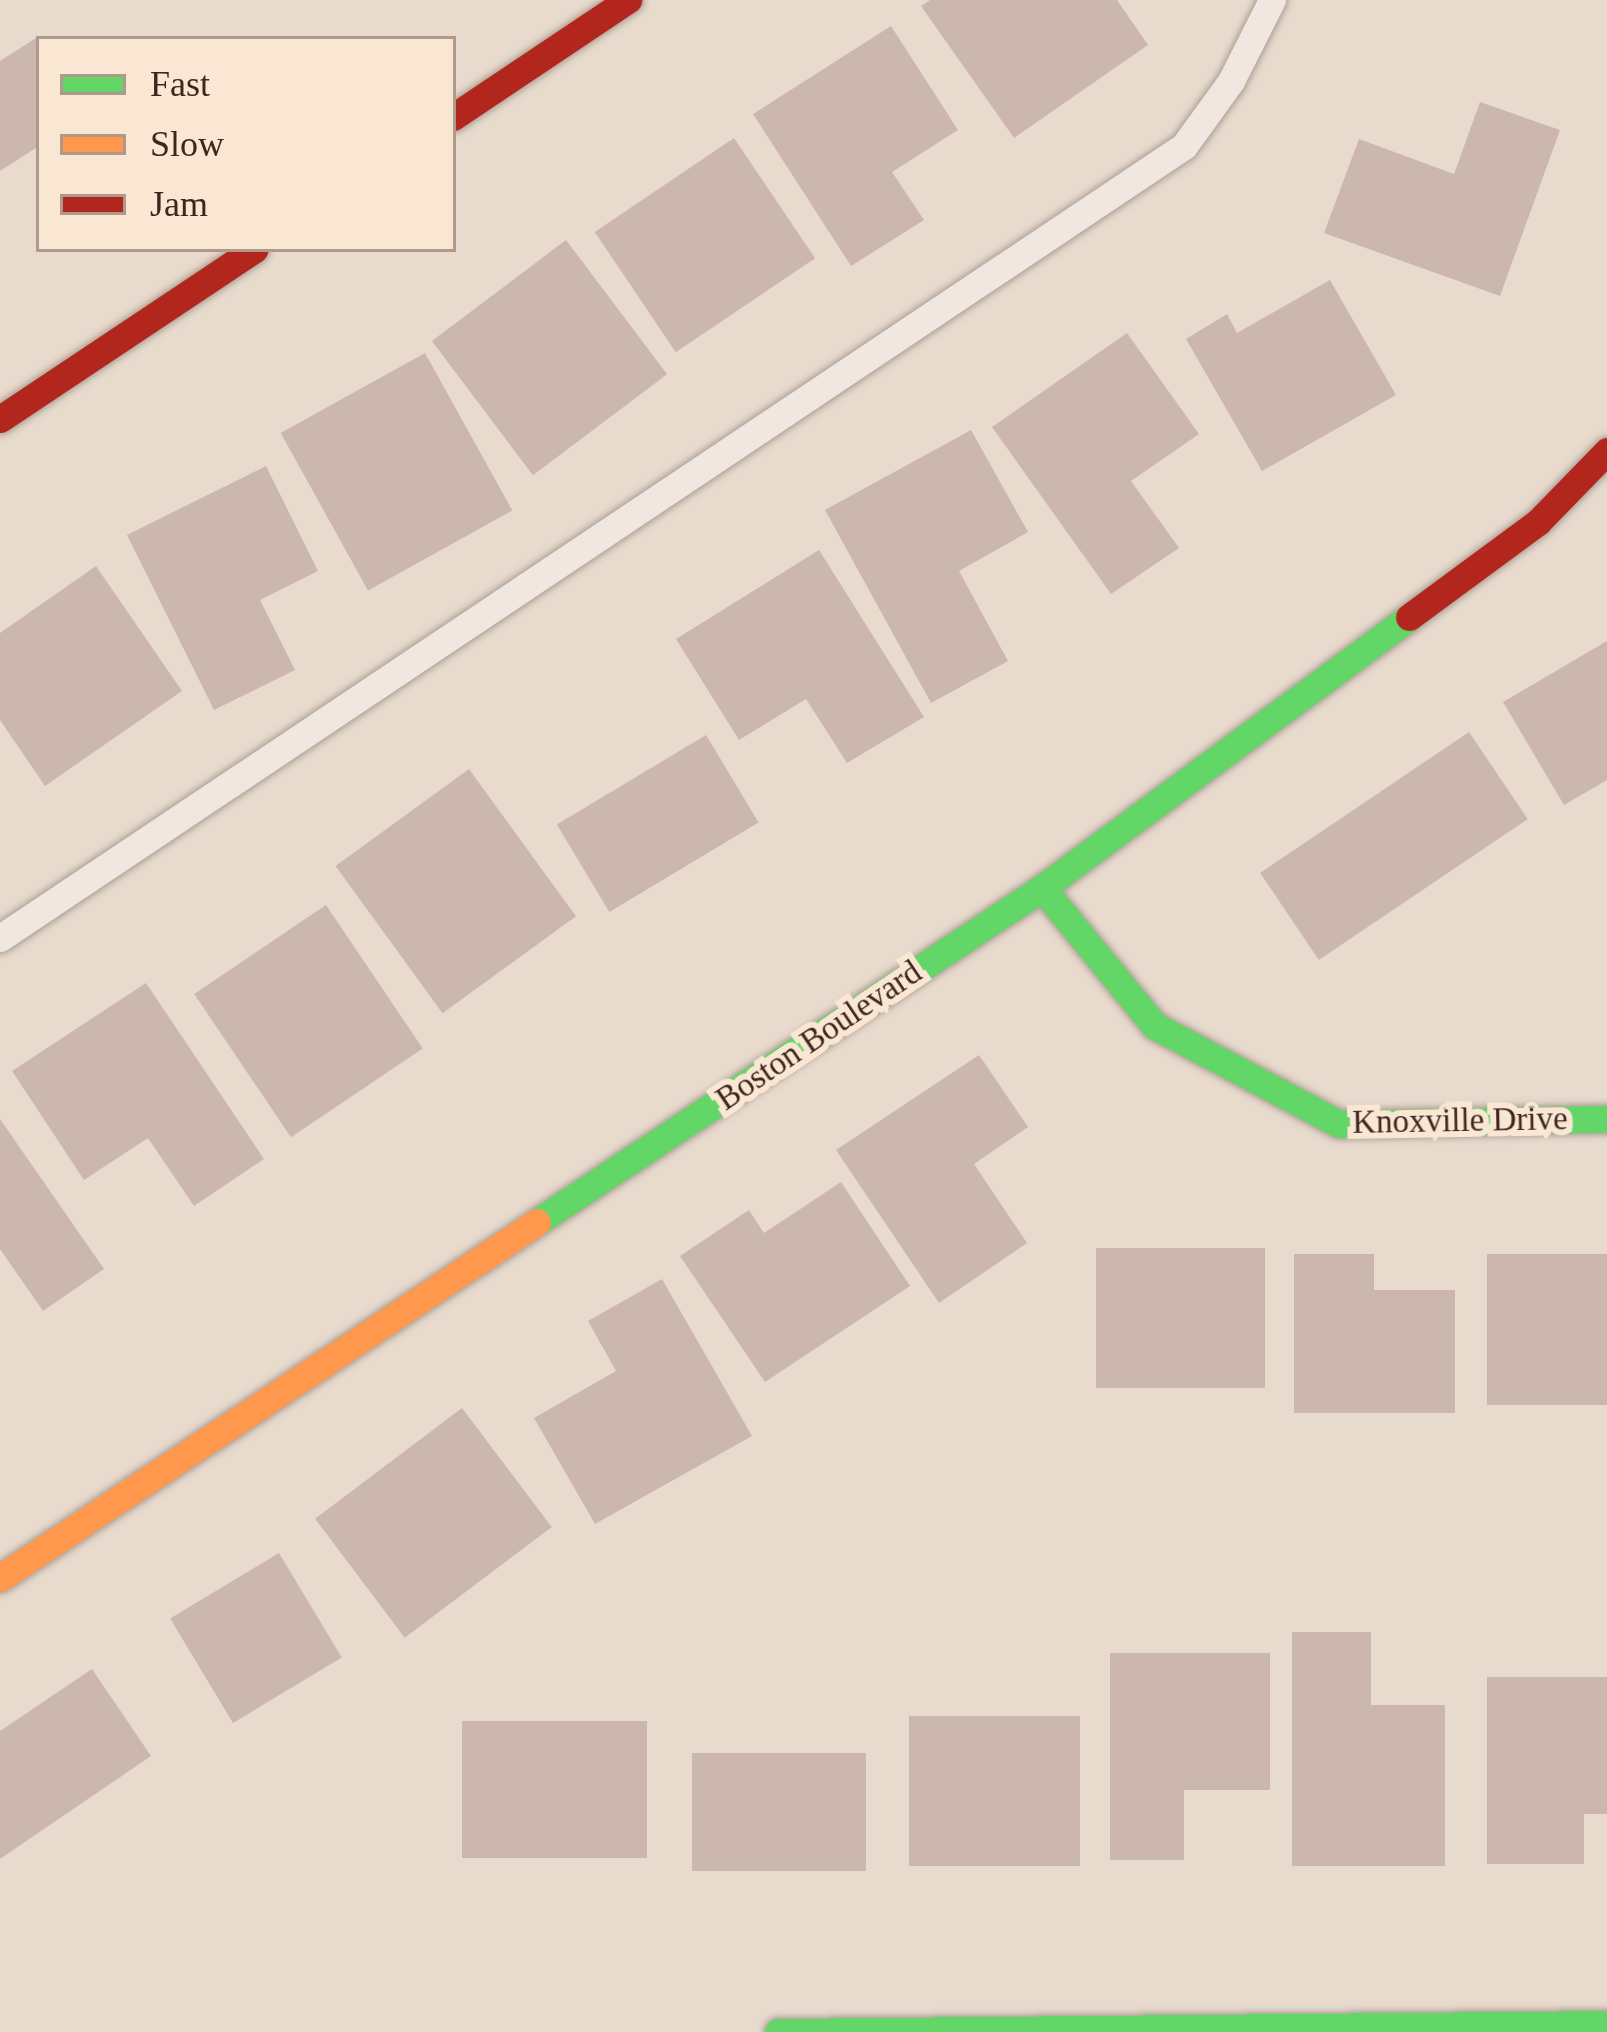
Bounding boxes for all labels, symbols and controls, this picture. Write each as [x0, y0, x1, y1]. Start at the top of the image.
legend [36, 36, 456, 252]
text: Fast [150, 64, 210, 104]
text: Slow [150, 124, 224, 164]
text: Jam [150, 184, 208, 224]
street label: Boston Boulevard [709, 953, 929, 1119]
street label: Knoxville Drive [1352, 1099, 1568, 1143]

